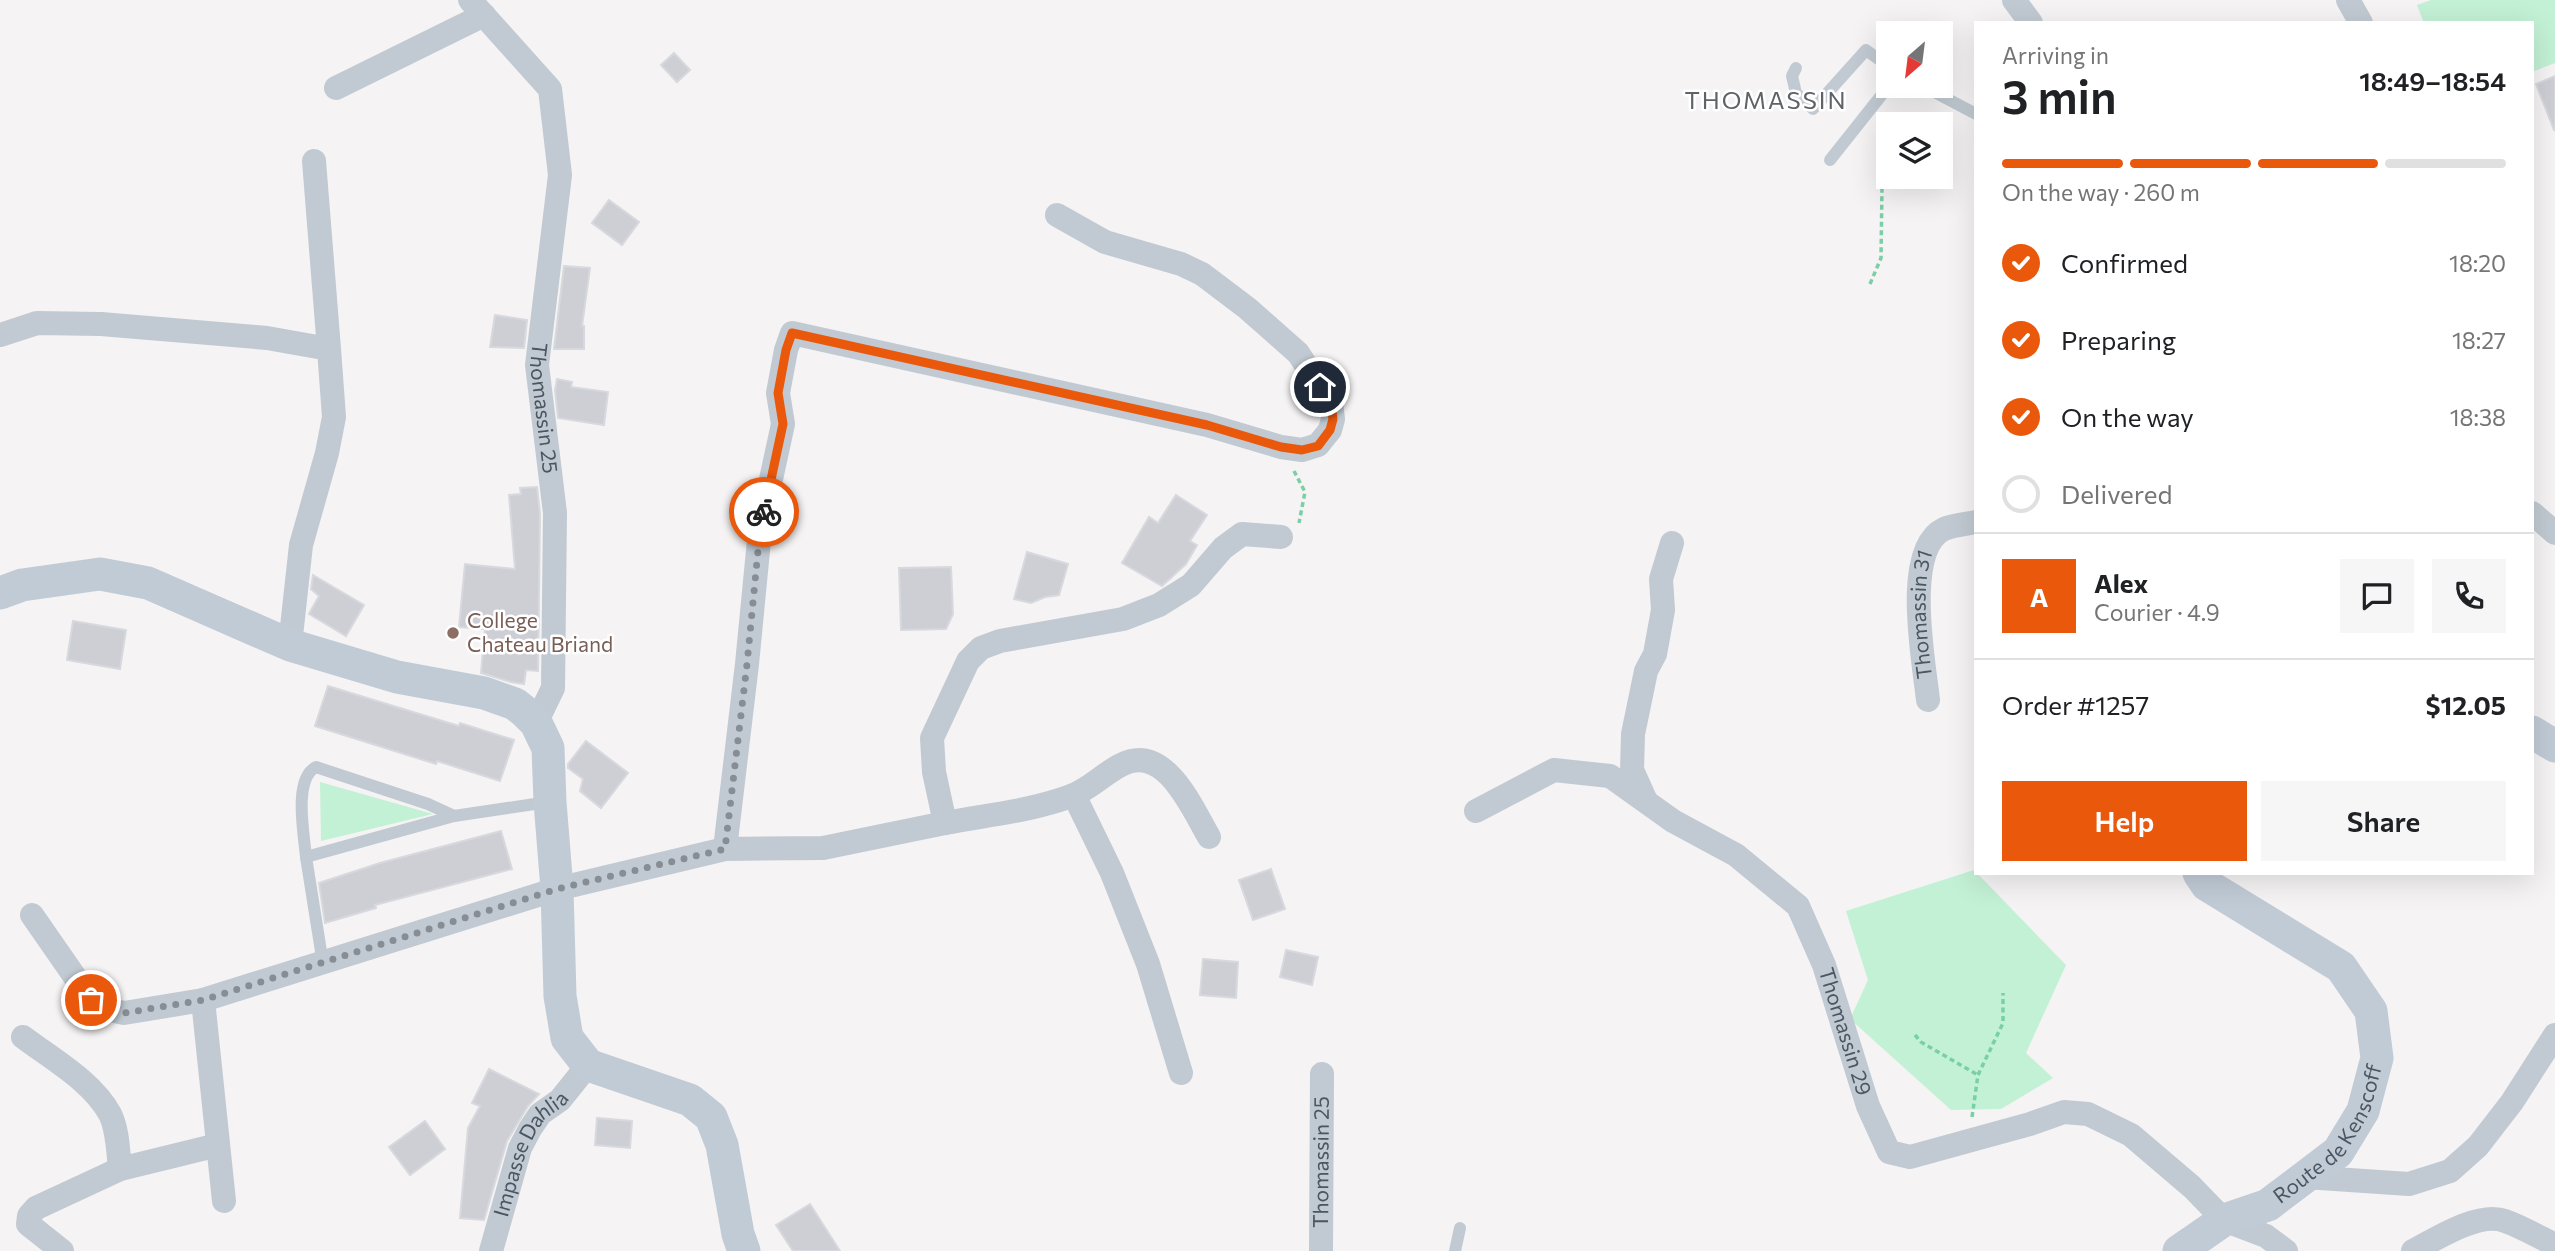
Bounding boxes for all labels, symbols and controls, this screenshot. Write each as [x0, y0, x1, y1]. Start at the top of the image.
north arrow [1876, 21, 1953, 98]
map controls [1876, 21, 1953, 189]
text: Arriving in [2002, 41, 2109, 69]
text: 18:49–18:54 [2359, 65, 2506, 96]
text: 3 min [2002, 67, 2117, 123]
district label: THOMASSIN [1684, 85, 1848, 114]
button: layers [1876, 112, 1953, 189]
text: On the way · 260 m [2002, 178, 2200, 206]
icon: check [2002, 244, 2040, 282]
text: Confirmed [2061, 247, 2188, 278]
text: 18:20 [2449, 249, 2506, 277]
icon: check [2002, 321, 2040, 359]
text: Preparing [2061, 324, 2176, 355]
text: 18:27 [2452, 326, 2506, 354]
street label: Thomassin 25 [526, 341, 564, 475]
pin [1290, 357, 1350, 417]
icon: home [1301, 368, 1339, 406]
icon: check [2002, 398, 2040, 436]
text: On the way [2061, 401, 2194, 432]
text: 18:38 [2450, 403, 2506, 431]
courier [729, 477, 799, 547]
text: Delivered [2061, 478, 2172, 509]
icon: bike [745, 493, 783, 531]
street label: Thomassin 31 [1905, 546, 1936, 680]
button: chat [2340, 559, 2414, 633]
button: phone [2432, 559, 2506, 633]
text: Alex [2094, 567, 2148, 598]
text: A [2030, 581, 2048, 612]
text: Courier · 4.9 [2094, 598, 2220, 626]
place label: College Chateau Briand [467, 607, 613, 656]
marker: College Chateau Briand [445, 625, 461, 641]
text: Order #1257 [2002, 689, 2149, 720]
text: $12.05 [2426, 689, 2506, 720]
button: Help [2002, 781, 2247, 861]
button: Share [2261, 781, 2506, 861]
street label: Thomassin 29 [1815, 964, 1878, 1098]
pin [61, 970, 121, 1030]
icon: bag [72, 981, 110, 1019]
street label: Route de Kenscoff [2268, 1060, 2386, 1208]
street label: Impasse Dahlia [487, 1086, 573, 1219]
street label: Thomassin 25 [1307, 1096, 1333, 1228]

